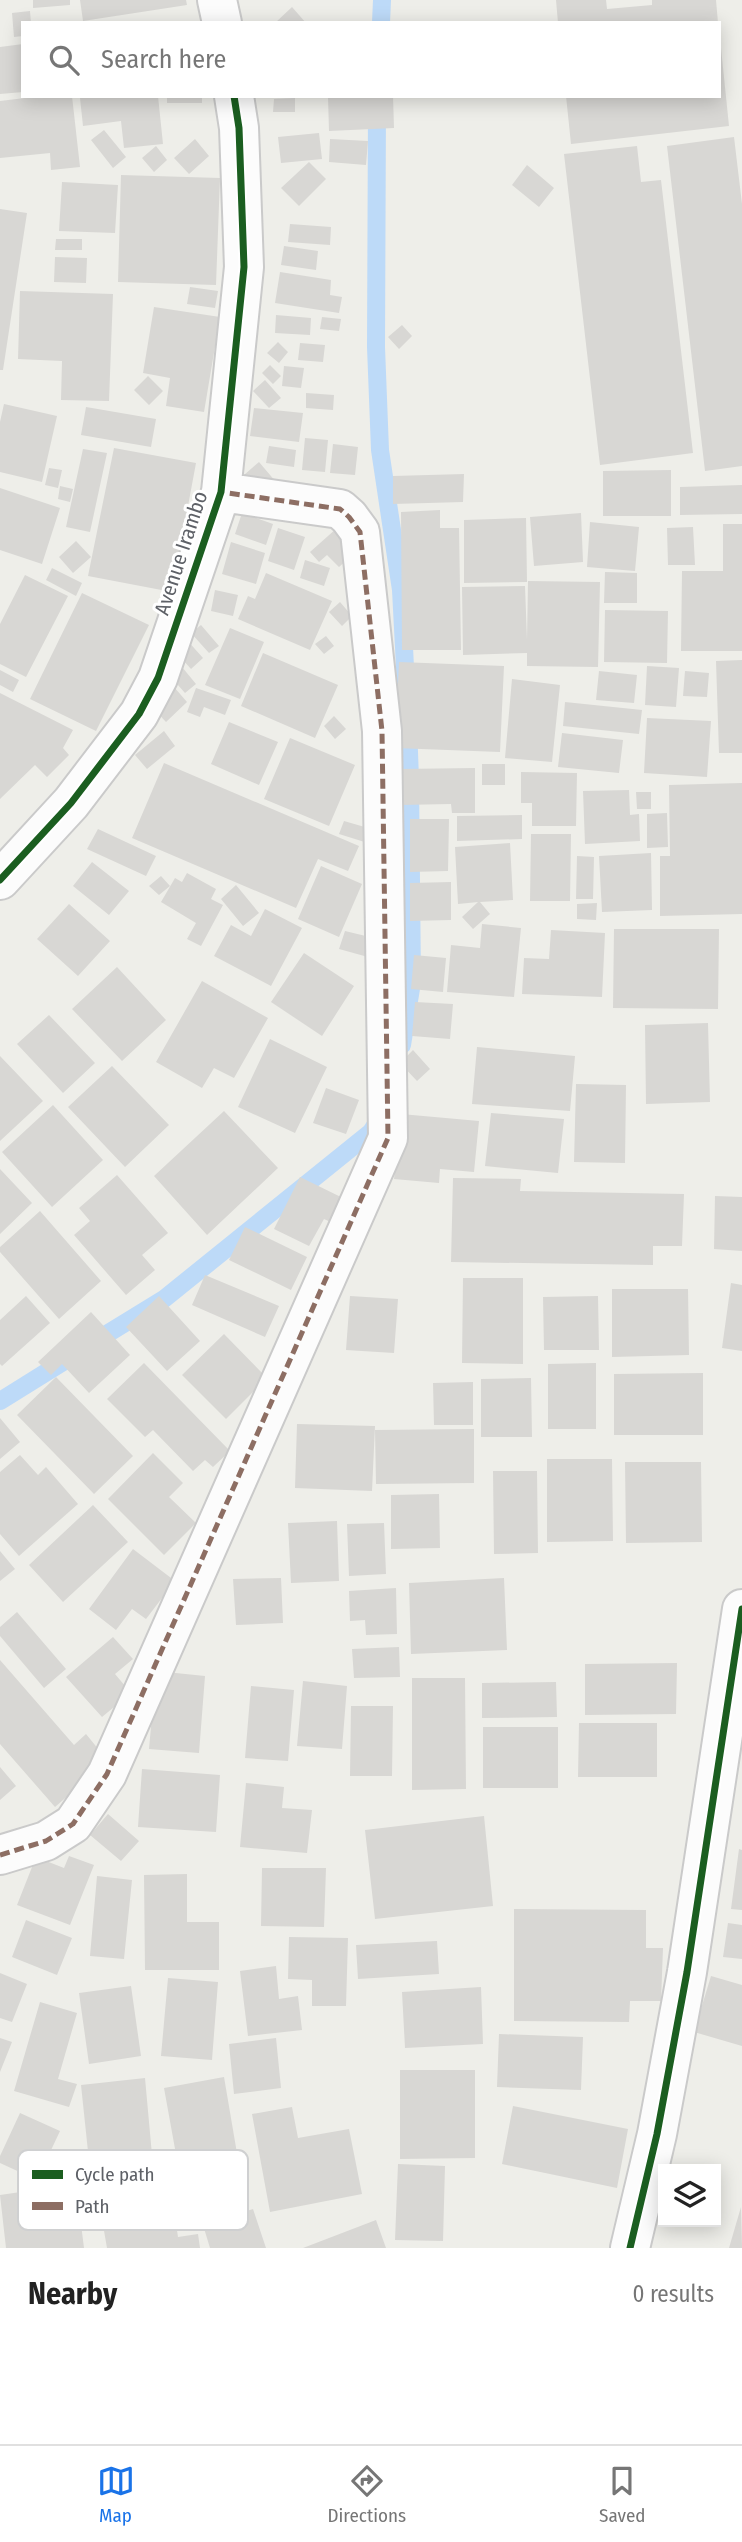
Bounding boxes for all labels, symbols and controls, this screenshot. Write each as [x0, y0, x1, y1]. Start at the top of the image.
search box [21, 21, 721, 98]
icon: search [45, 41, 83, 79]
text: Search here [101, 44, 226, 75]
street label: Avenue Irambo [149, 488, 213, 618]
legend [18, 2150, 248, 2230]
text: Cycle path [75, 2163, 154, 2186]
map controls [658, 2164, 721, 2227]
button: layers [658, 2164, 721, 2227]
text: Path [75, 2195, 110, 2218]
text: Nearby [28, 2276, 117, 2312]
text: 0 results [633, 2280, 714, 2308]
tab: Map [97, 2462, 135, 2527]
tab: Directions [328, 2462, 406, 2527]
tab: Saved [599, 2462, 645, 2527]

